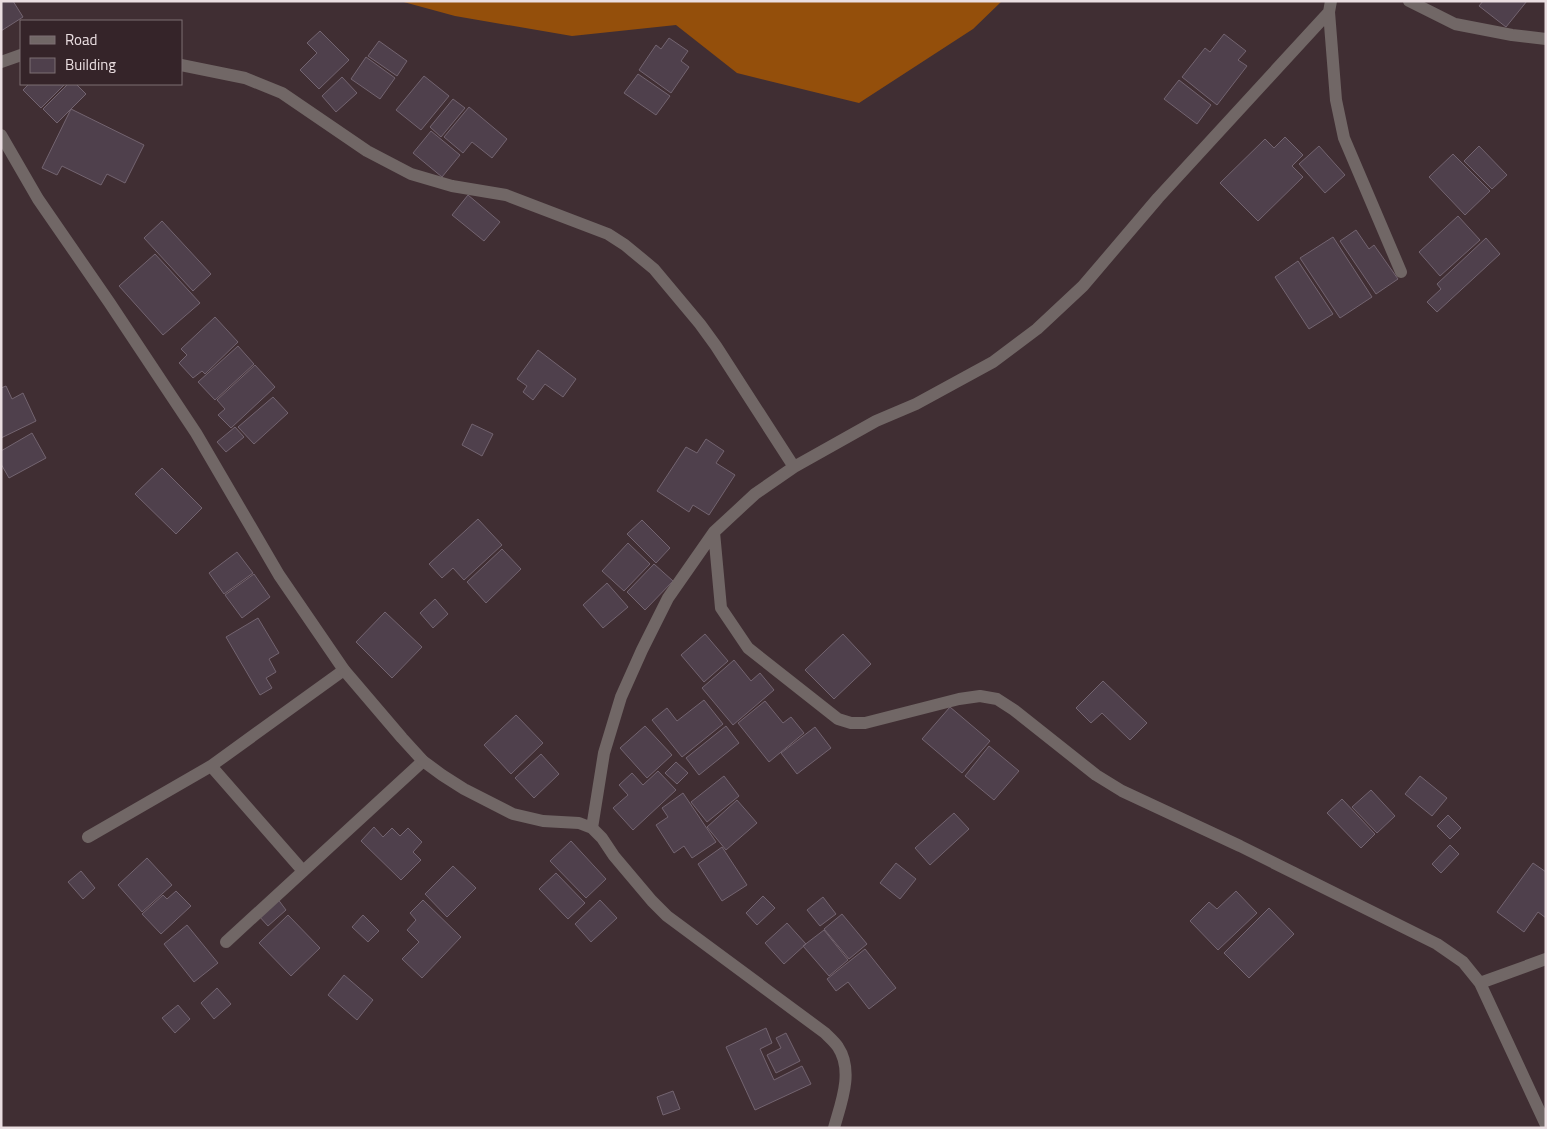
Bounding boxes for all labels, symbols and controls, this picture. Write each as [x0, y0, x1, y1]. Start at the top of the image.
legend [20, 20, 182, 85]
text: Road [65, 28, 97, 51]
text: Building [65, 53, 116, 76]

